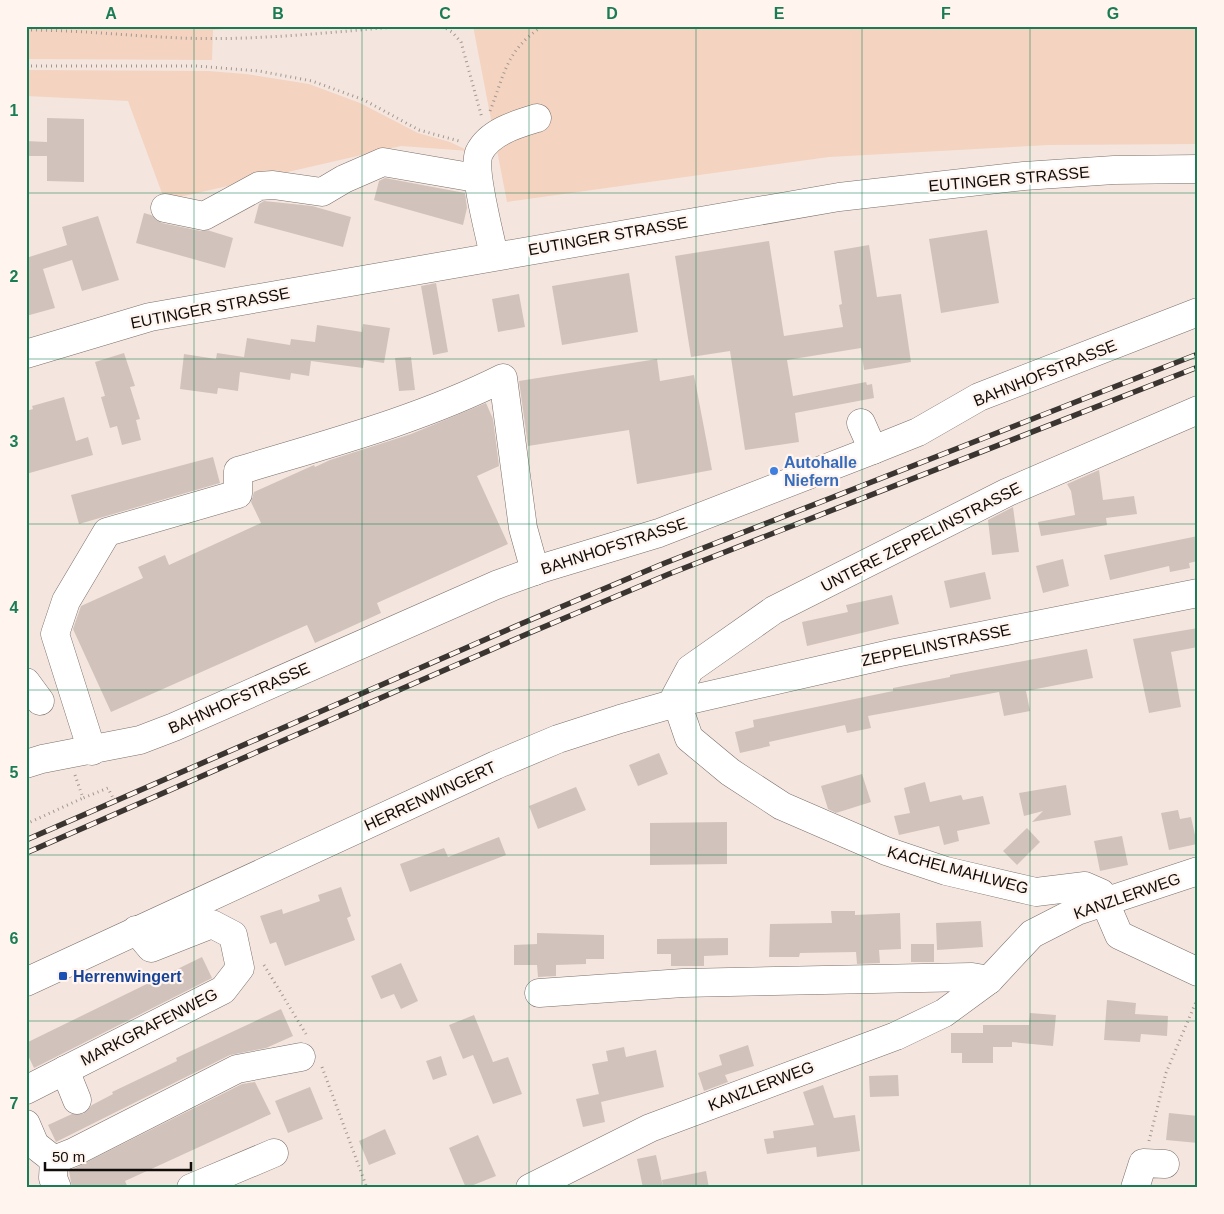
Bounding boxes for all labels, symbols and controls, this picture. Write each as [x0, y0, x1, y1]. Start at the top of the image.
text: A [105, 5, 117, 22]
text: B [272, 5, 284, 22]
text: C [439, 5, 451, 22]
text: D [606, 5, 618, 22]
text: E [774, 5, 785, 22]
text: F [941, 5, 951, 22]
text: G [1107, 5, 1119, 22]
text: 1 [10, 102, 19, 119]
street label: EUTINGER STRASSE [928, 163, 1090, 195]
street label: EUTINGER STRASSE [527, 214, 689, 258]
text: 2 [10, 268, 19, 285]
street label: EUTINGER STRASSE [129, 284, 291, 332]
street label: BAHNHOFSTRASSE [971, 336, 1119, 410]
text: 3 [10, 433, 19, 450]
place label: Autohalle Niefern [784, 454, 857, 489]
marker: Autohalle Niefern [768, 465, 780, 477]
street label: UNTERE ZEPPELINSTRASSE [818, 479, 1024, 595]
street label: BAHNHOFSTRASSE [539, 514, 689, 578]
text: 4 [10, 599, 19, 616]
street label: ZEPPELINSTRASSE [860, 621, 1012, 669]
street label: BAHNHOFSTRASSE [166, 659, 312, 737]
street label: HERRENWINGERT [362, 758, 499, 834]
text: 5 [10, 764, 19, 781]
street label: KACHELMAHLWEG [886, 843, 1030, 897]
street label: KANZLERWEG [1071, 870, 1183, 922]
text: 6 [10, 930, 19, 947]
place label: Herrenwingert [73, 968, 182, 985]
marker: Herrenwingert [57, 970, 69, 982]
street label: MARKGRAFENWEG [78, 985, 220, 1069]
street label: KANZLERWEG [706, 1058, 816, 1114]
text: 7 [10, 1095, 19, 1112]
scale bar [45, 1139, 191, 1171]
text: 50 m [52, 1148, 85, 1165]

